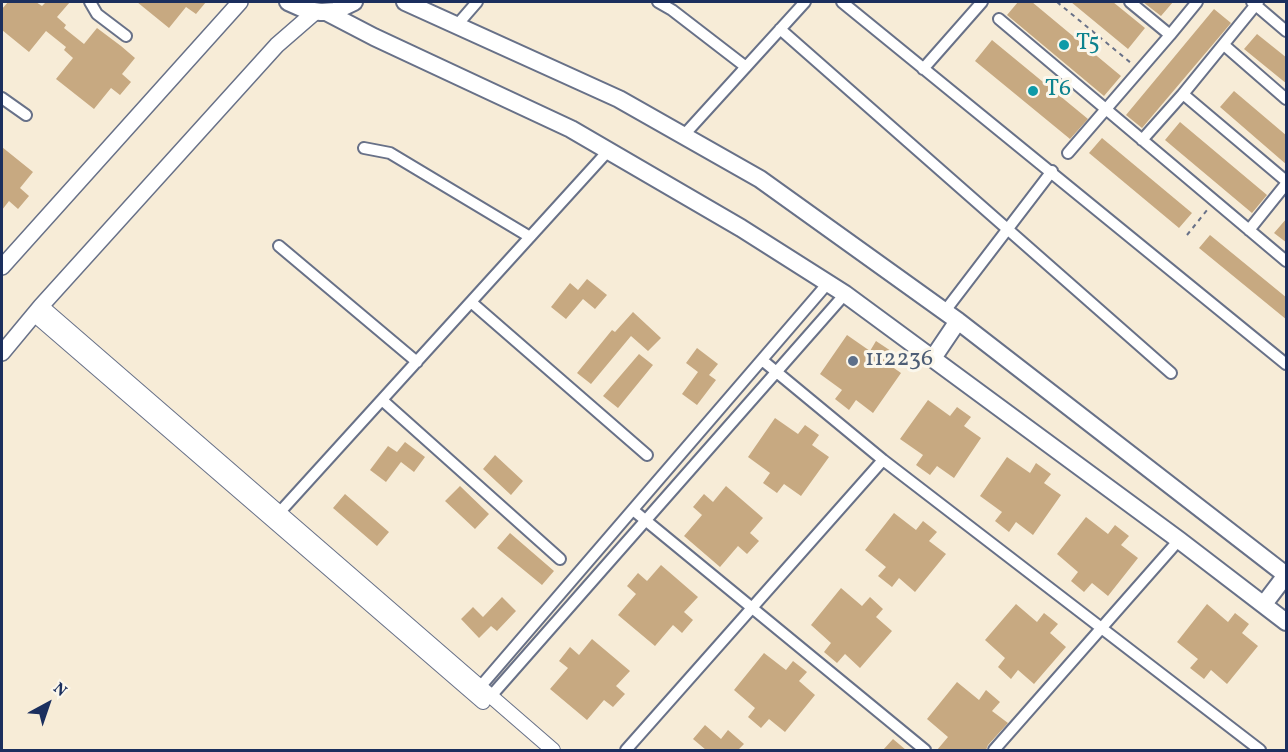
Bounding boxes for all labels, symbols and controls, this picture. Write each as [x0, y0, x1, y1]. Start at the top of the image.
place label: T5 [1076, 31, 1100, 59]
marker: T5 [1057, 38, 1071, 52]
place label: T6 [1045, 77, 1071, 105]
marker: T6 [1026, 84, 1040, 98]
place label: 112236 [865, 347, 933, 375]
marker: 112236 [846, 354, 860, 368]
north arrow [18, 674, 78, 734]
text: N [48, 678, 71, 702]

